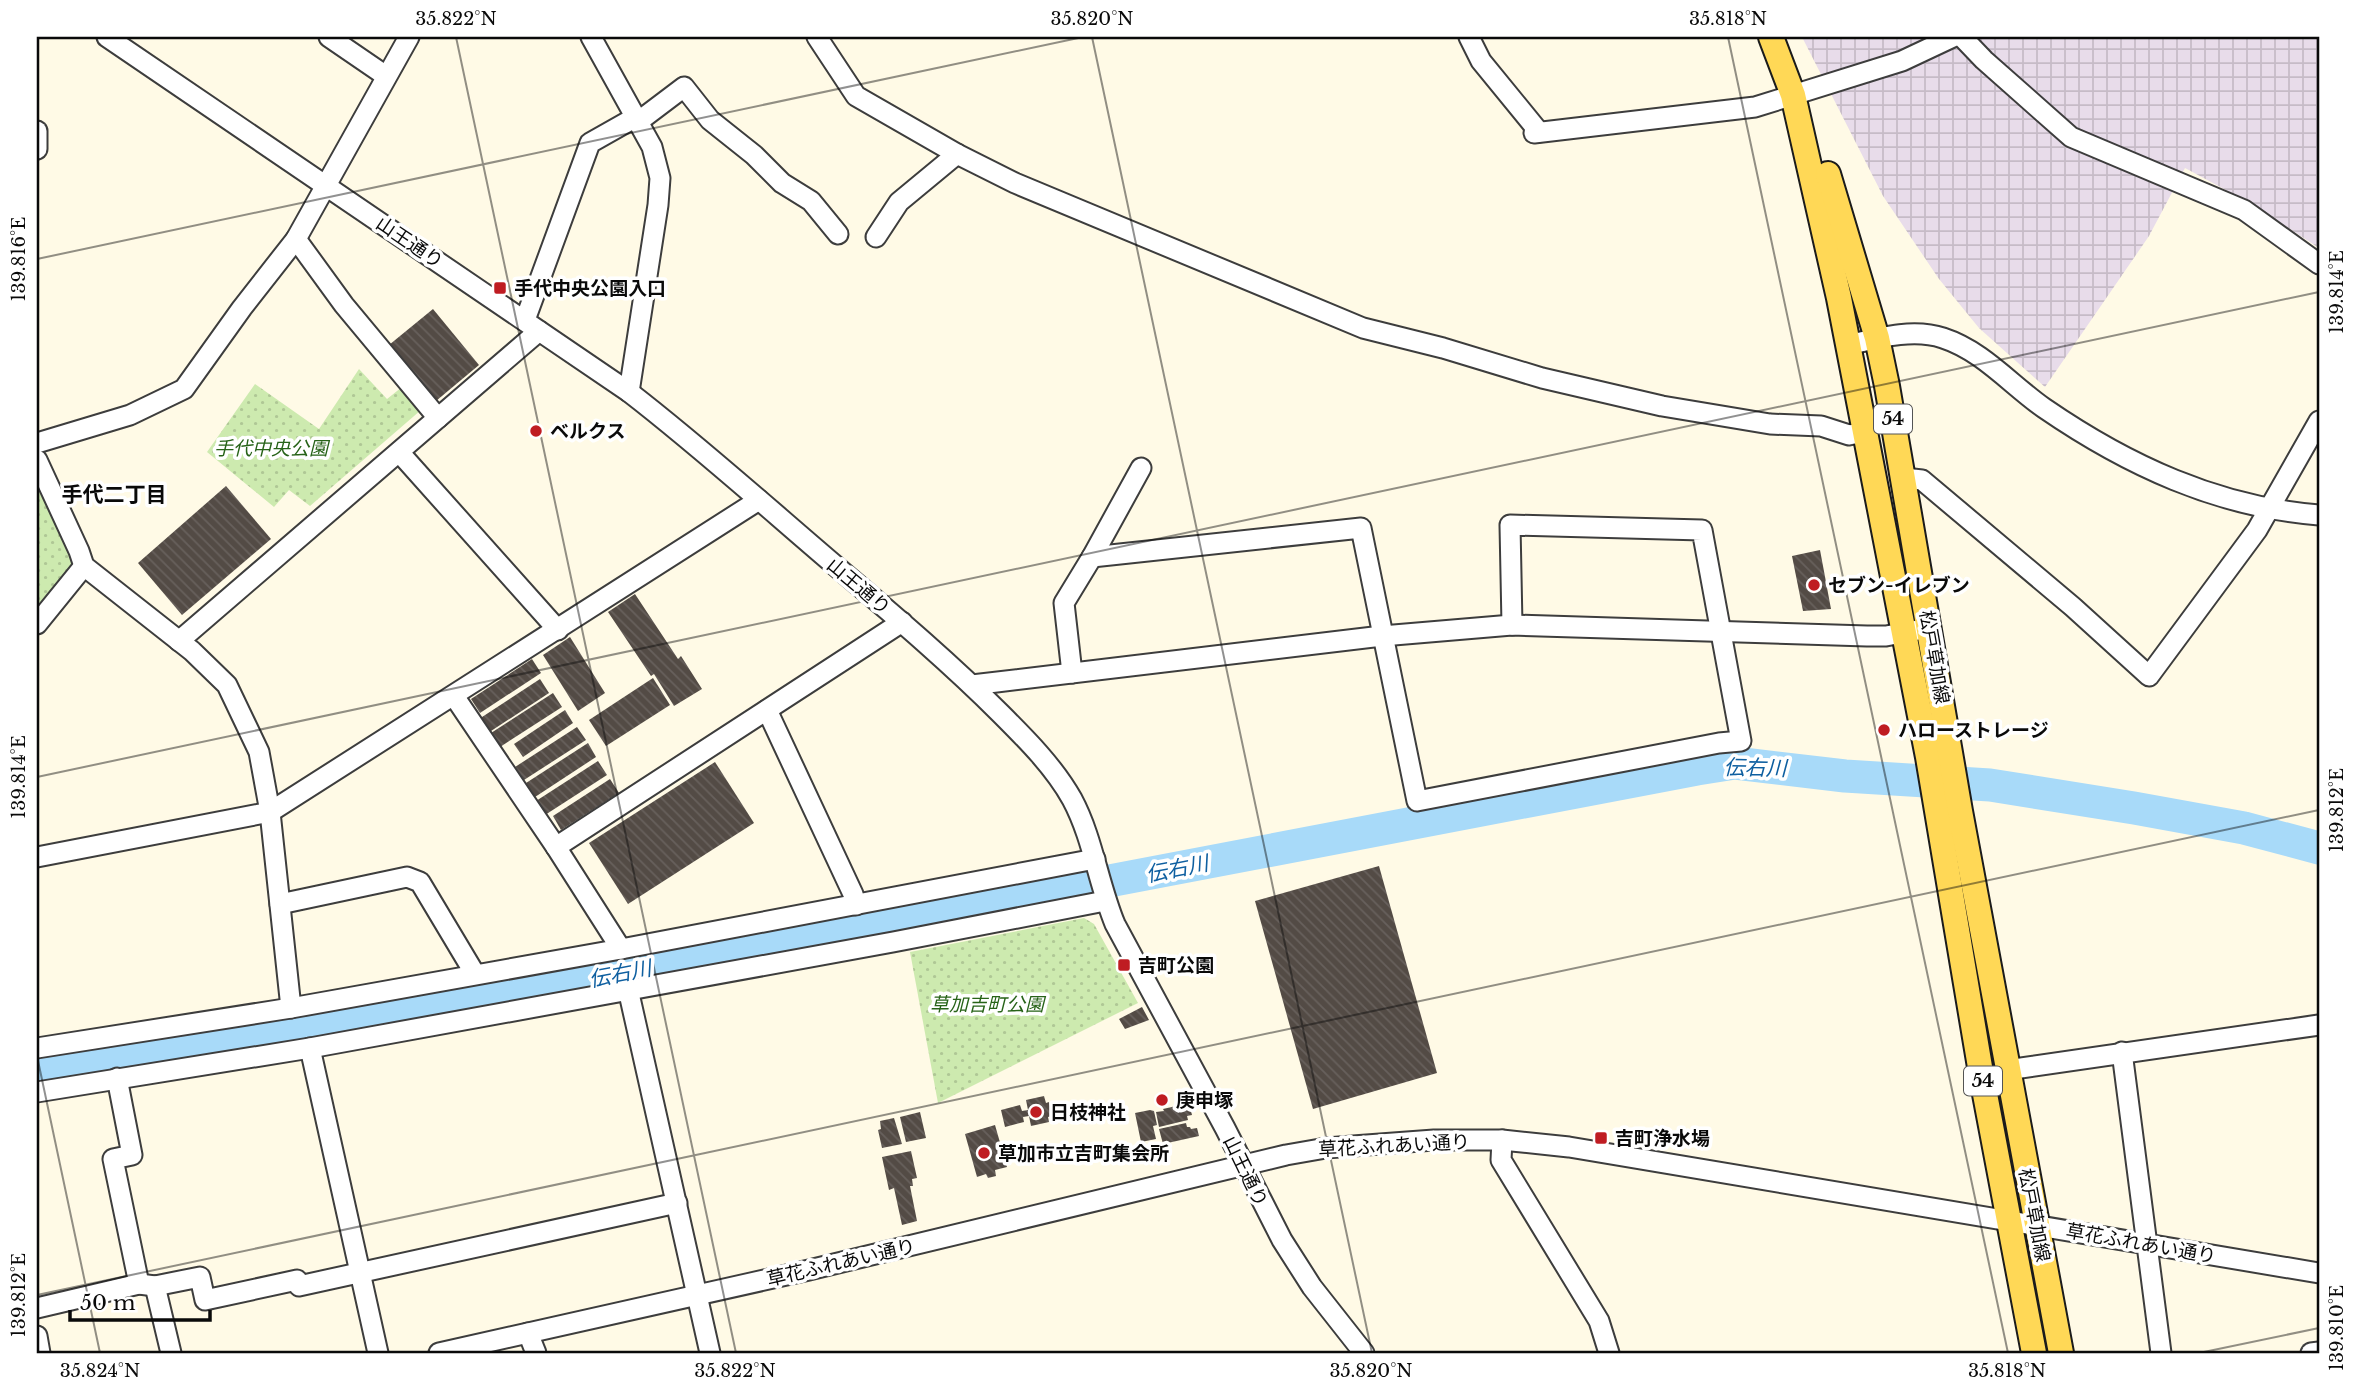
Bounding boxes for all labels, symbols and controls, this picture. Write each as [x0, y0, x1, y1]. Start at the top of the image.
text: 35.822°N [415, 8, 497, 30]
text: 35.820°N [1050, 8, 1134, 30]
text: 35.818°N [1689, 8, 1767, 30]
street label: 山王通り [372, 212, 448, 273]
text: 139.816°E [8, 217, 30, 301]
text: 139.814°E [2326, 250, 2348, 334]
place label: 手代中央公園入口 [514, 277, 666, 300]
marker: 手代中央公園入口 [492, 280, 508, 296]
road number: 54 [1874, 404, 1912, 433]
place label: ベルクス [550, 420, 625, 443]
marker: ベルクス [528, 423, 544, 439]
park label: 手代中央公園 [214, 437, 331, 460]
district label: 手代二丁目 [62, 482, 167, 508]
street label: 山王通り [822, 553, 895, 620]
place label: セブン-イレブン [1828, 574, 1970, 597]
marker: セブン-イレブン [1806, 577, 1822, 593]
street label: 松戸草加線 [1915, 608, 1954, 706]
place label: ハローストレージ [1898, 719, 2049, 742]
marker: ハローストレージ [1876, 722, 1892, 738]
text: 139.814°E [8, 735, 30, 819]
water label: 伝右川 [1723, 754, 1789, 782]
text: 139.812°E [2326, 768, 2348, 852]
water label: 伝右川 [1144, 850, 1212, 888]
place label: 吉町公園 [1138, 954, 1214, 977]
water label: 伝右川 [587, 955, 655, 993]
marker: 吉町公園 [1116, 957, 1132, 973]
park label: 草加吉町公園 [930, 993, 1047, 1016]
road number: 54 [1964, 1066, 2002, 1096]
place label: 庚申塚 [1176, 1089, 1233, 1112]
marker: 庚申塚 [1154, 1092, 1170, 1108]
place label: 日枝神社 [1050, 1101, 1126, 1124]
marker: 日枝神社 [1028, 1104, 1044, 1120]
place label: 吉町浄水場 [1615, 1127, 1710, 1150]
street label: 草花ふれあい通り [1318, 1130, 1471, 1161]
marker: 吉町浄水場 [1593, 1130, 1609, 1146]
street label: 山王通り [1219, 1132, 1273, 1210]
place label: 草加市立吉町集会所 [998, 1142, 1169, 1165]
marker: 草加市立吉町集会所 [976, 1145, 992, 1161]
street label: 松戸草加線 [2014, 1166, 2055, 1264]
street label: 草花ふれあい通り [2064, 1219, 2218, 1268]
street label: 草花ふれあい通り [764, 1234, 918, 1291]
text: 139.812°E [8, 1253, 30, 1337]
scale bar [70, 1278, 210, 1322]
text: 139.810°E [2326, 1285, 2348, 1371]
text: 50 m [80, 1290, 136, 1316]
text: 35.824°N [60, 1360, 140, 1382]
text: 35.822°N [694, 1360, 776, 1382]
text: 35.820°N [1329, 1360, 1413, 1382]
text: 35.818°N [1968, 1360, 2046, 1382]

